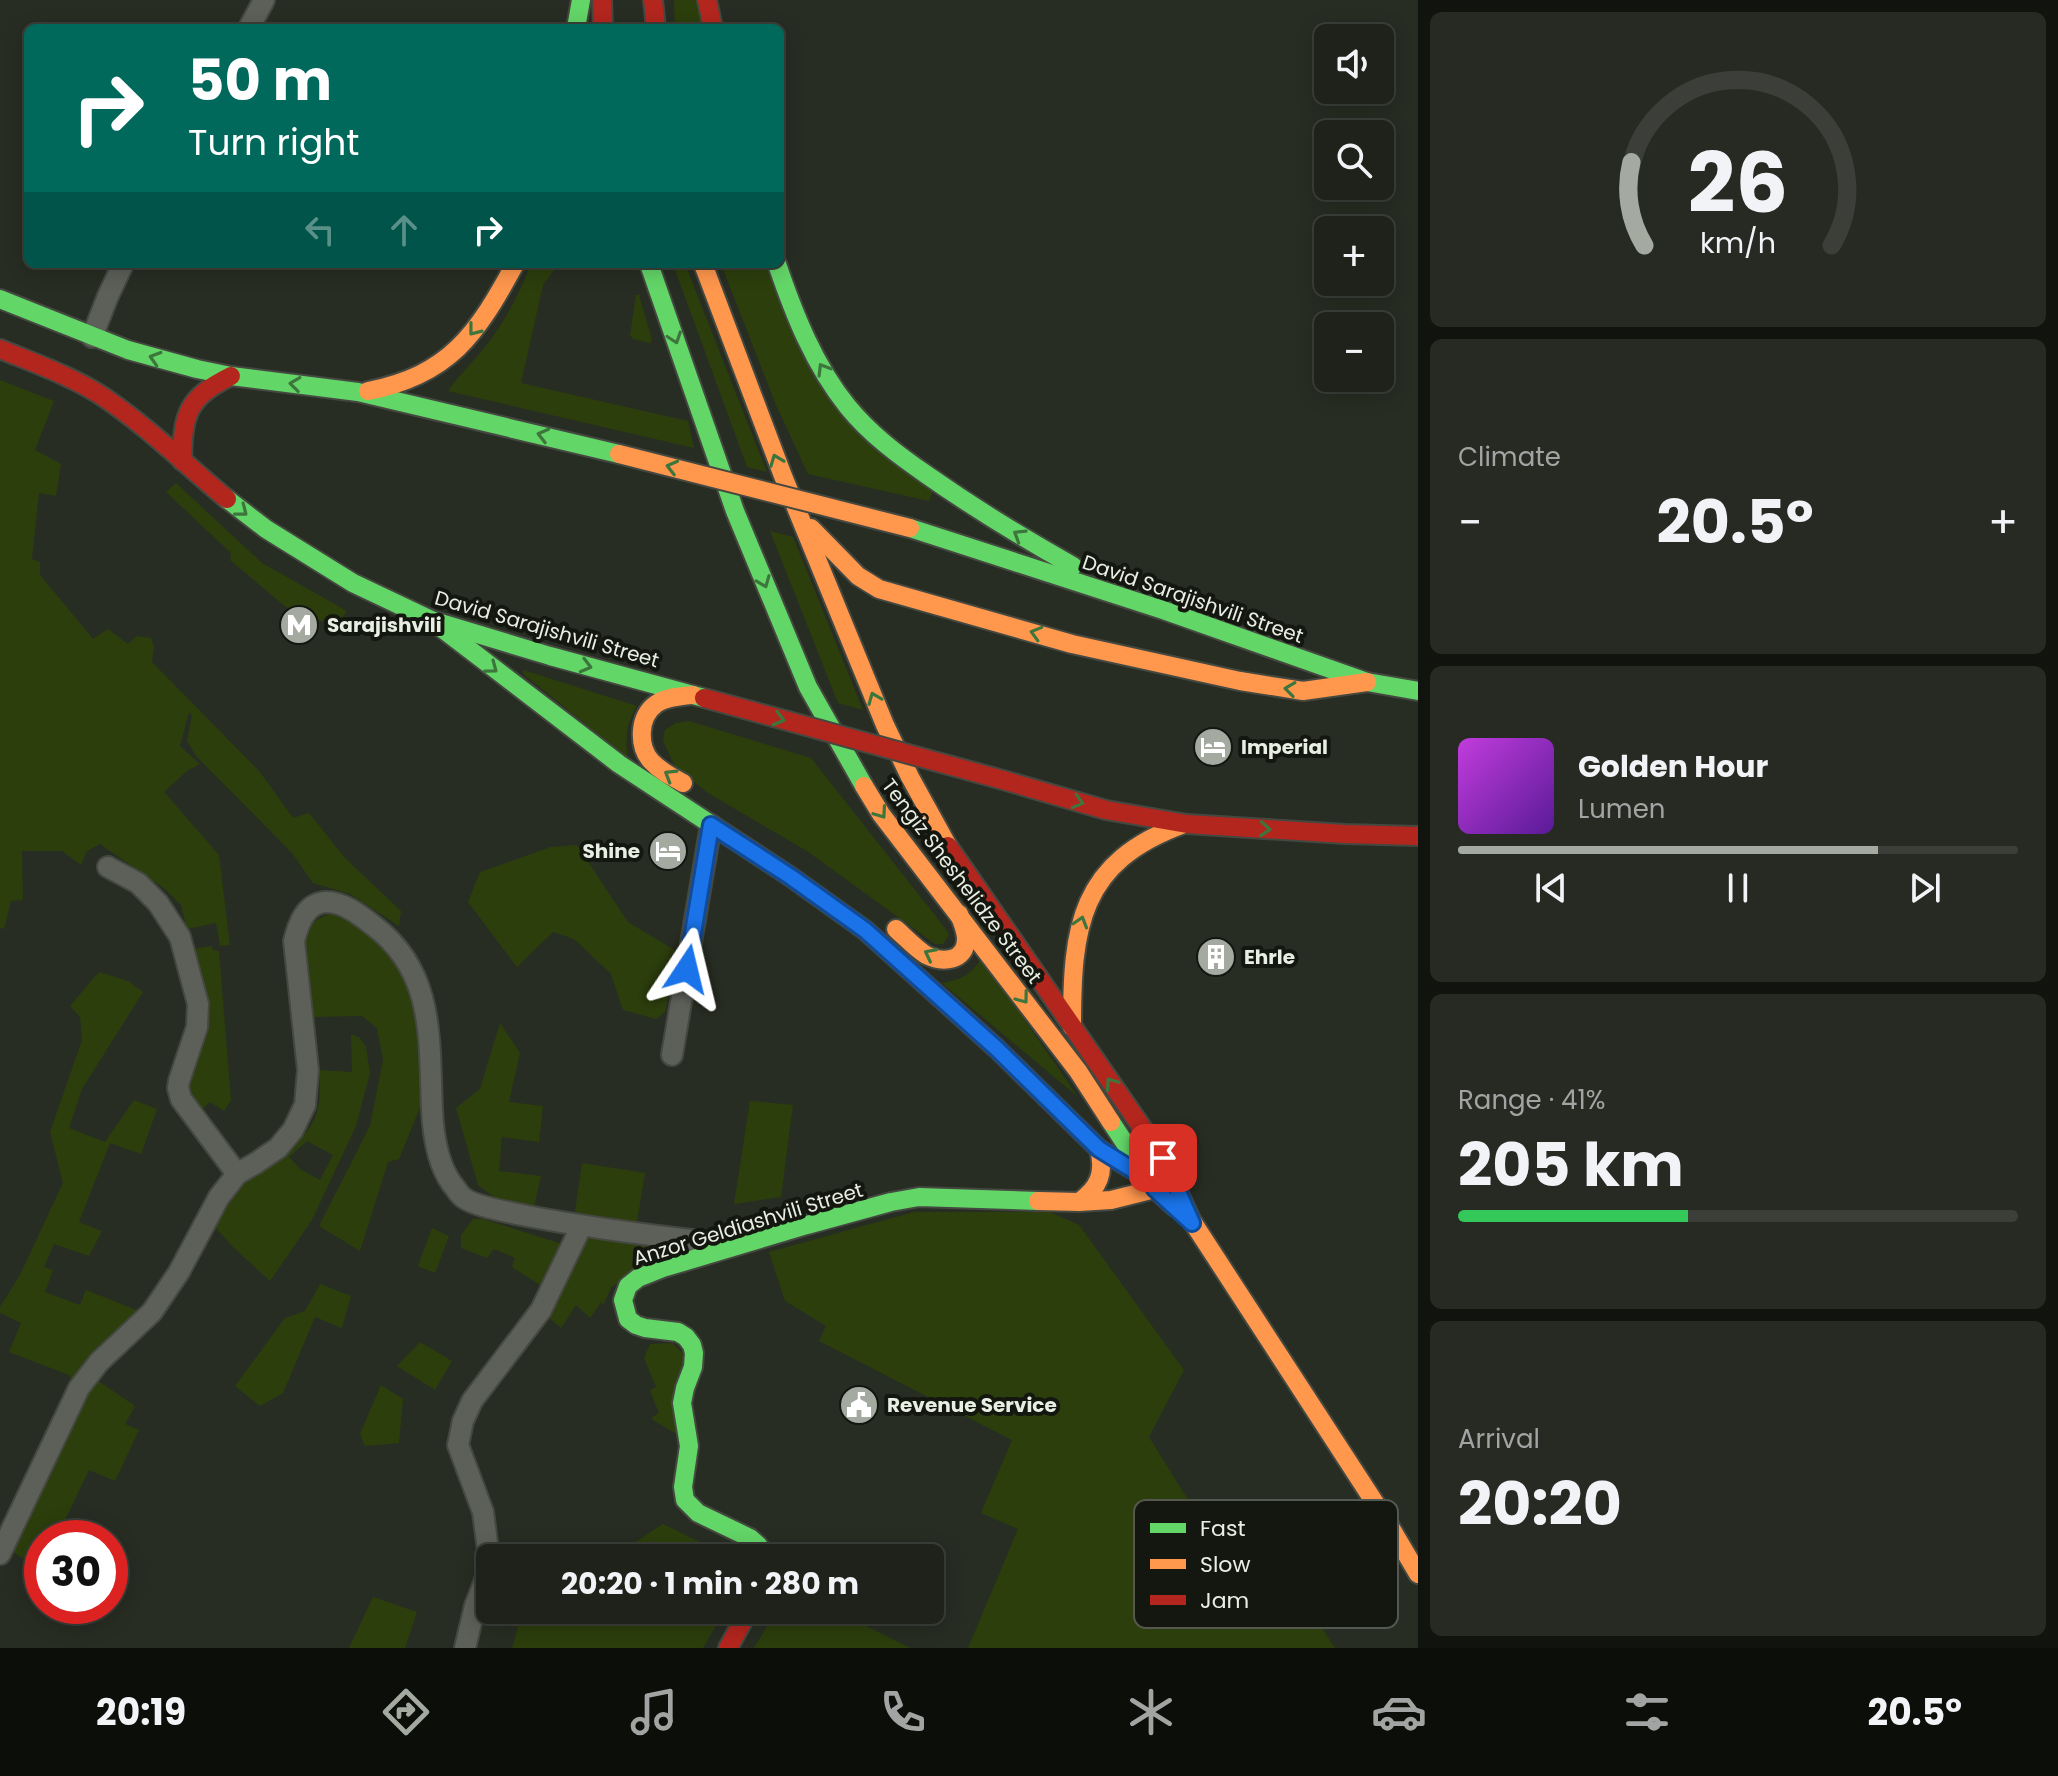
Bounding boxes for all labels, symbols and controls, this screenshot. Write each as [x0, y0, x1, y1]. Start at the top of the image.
map controls [1314, 24, 1394, 392]
button: sound [1314, 24, 1394, 104]
text: 50 m [188, 41, 332, 120]
icon: right [56, 56, 160, 160]
text: Turn right [188, 117, 359, 168]
button: search [1314, 120, 1394, 200]
text: 26 [1688, 124, 1788, 240]
icon: left [298, 208, 342, 252]
icon: ahead [382, 208, 426, 252]
icon: right [466, 208, 510, 252]
button: + [1314, 216, 1394, 296]
text: km/h [1700, 223, 1776, 263]
button: − [1314, 312, 1394, 392]
one-way arrow [470, 321, 484, 336]
one-way arrow [665, 330, 681, 344]
one-way arrow [149, 351, 163, 367]
one-way arrow [817, 363, 832, 378]
one-way arrow [288, 376, 302, 393]
one-way arrow [537, 428, 550, 445]
text: Climate [1458, 439, 1561, 475]
one-way arrow [769, 453, 786, 467]
one-way arrow [666, 460, 679, 477]
text: 20.5° [1657, 480, 1814, 564]
text: − [1458, 492, 1482, 553]
text: + [1988, 492, 2018, 553]
one-way arrow [233, 501, 248, 515]
one-way arrow [1013, 529, 1028, 544]
street label: David Sarajishvili Street [1079, 548, 1307, 650]
one-way arrow [754, 574, 771, 588]
street label: David Sarajishvili Street [432, 584, 662, 674]
metro station icon: Sarajishvili [278, 604, 320, 646]
place label: Sarajishvili [327, 611, 442, 639]
one-way arrow [1029, 626, 1043, 642]
one-way arrow [579, 656, 593, 673]
one-way arrow [483, 659, 498, 673]
one-way arrow [1283, 681, 1297, 698]
one-way arrow [867, 692, 883, 706]
one-way arrow [772, 709, 786, 726]
hotel icon: Imperial [1192, 726, 1234, 768]
place label: Imperial [1241, 733, 1328, 761]
text: Golden Hour [1578, 745, 1768, 788]
one-way arrow [664, 770, 679, 785]
street label: Tengiz Sheshelidze Street [876, 773, 1048, 989]
text: Lumen [1578, 791, 1665, 827]
one-way arrow [1071, 793, 1085, 809]
one-way arrow [871, 804, 886, 819]
one-way arrow [1259, 820, 1272, 837]
hotel icon: Shine [647, 830, 689, 872]
place label: Shine [583, 837, 640, 865]
icon: previous [1529, 866, 1573, 910]
icon: pause [1716, 866, 1760, 910]
icon: next [1903, 866, 1947, 910]
one-way arrow [1072, 916, 1088, 930]
position arrow [645, 927, 729, 1011]
building icon: Ehrle [1195, 936, 1237, 978]
place label: Ehrle [1244, 943, 1295, 971]
one-way arrow [923, 949, 938, 964]
one-way arrow [1013, 989, 1028, 1004]
one-way arrow [1106, 1078, 1121, 1092]
text: Range · 41% [1458, 1082, 1606, 1118]
text: 205 km [1458, 1123, 1684, 1207]
pin [1129, 1124, 1197, 1192]
icon: arrive [1141, 1136, 1185, 1180]
street label: Anzor Geldiashvili Street [630, 1176, 866, 1272]
public building icon: Revenue Service [838, 1384, 880, 1426]
place label: Revenue Service [887, 1391, 1057, 1419]
text: Arrival [1458, 1421, 1540, 1457]
text: 20:20 [1458, 1462, 1622, 1546]
legend [1134, 1500, 1398, 1628]
text: Fast [1200, 1513, 1245, 1544]
speed limit sign: 30 [24, 1520, 128, 1624]
text: Slow [1200, 1549, 1250, 1580]
text: 20:20 · 1 min · 280 m [561, 1562, 859, 1605]
text: Jam [1200, 1585, 1249, 1616]
icon: directions [378, 1684, 434, 1740]
icon: music [626, 1684, 682, 1740]
icon: phone [875, 1684, 931, 1740]
icon: climate [1123, 1684, 1179, 1740]
icon: car [1371, 1684, 1427, 1740]
icon: filters [1619, 1684, 1675, 1740]
text: 20:19 [96, 1687, 186, 1738]
text: 20.5° [1868, 1687, 1962, 1738]

